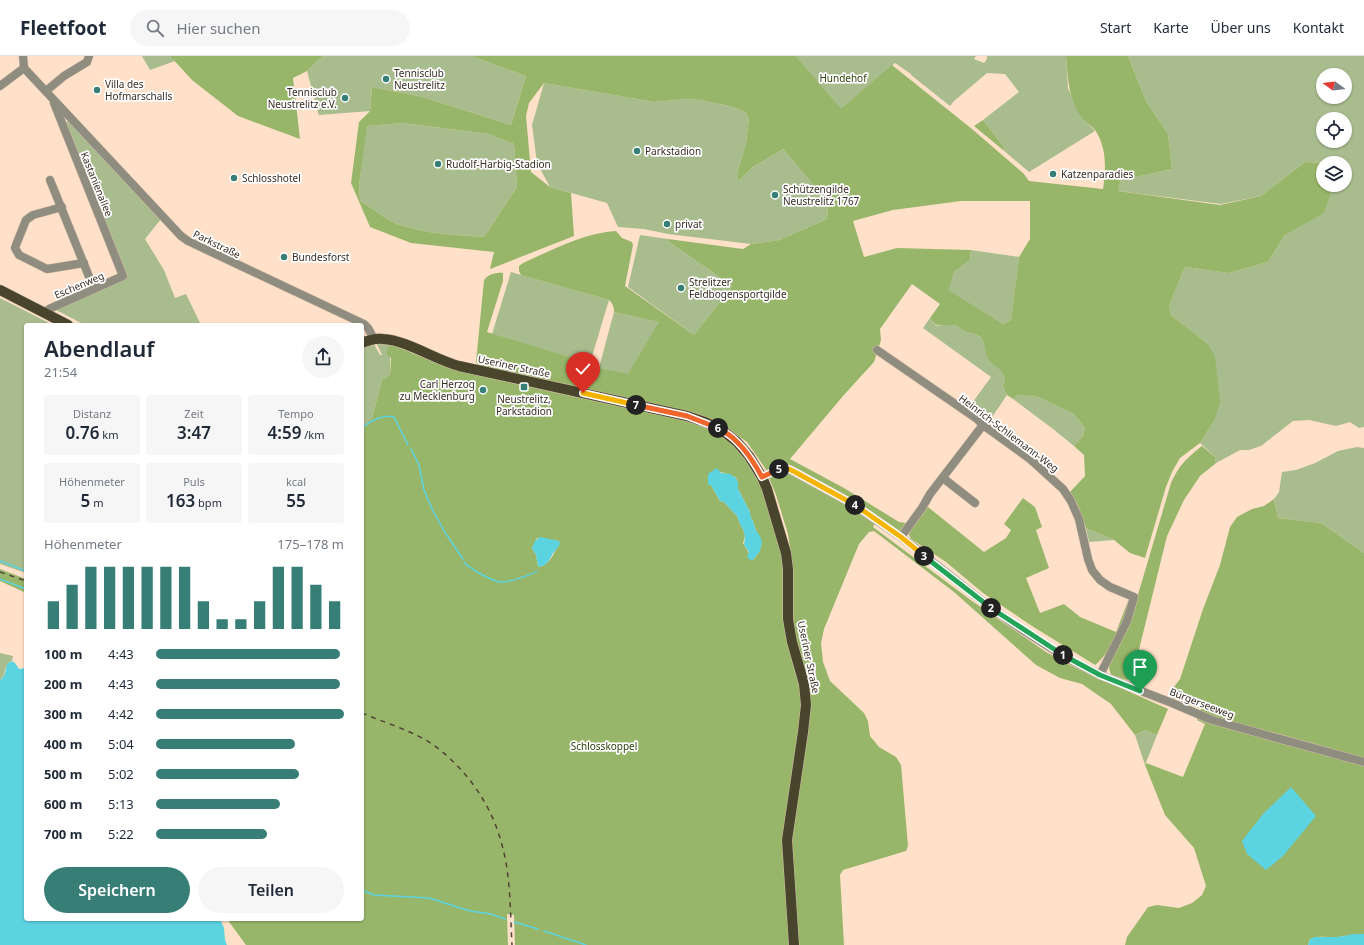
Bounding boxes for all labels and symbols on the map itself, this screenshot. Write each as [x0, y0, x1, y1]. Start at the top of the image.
place label: Tennisclub Neustrelitz [394, 66, 445, 92]
north arrow [1316, 68, 1352, 104]
park label: Hundehof [819, 71, 867, 85]
marker: Tennisclub Neustrelitz [381, 74, 391, 84]
place label: Villa des Hofmarschalls [105, 77, 173, 103]
marker: Villa des Hofmarschalls [92, 85, 102, 95]
place label: Tennisclub Neustrelitz e.V. [268, 85, 337, 111]
marker: Tennisclub Neustrelitz e.V. [340, 93, 350, 103]
place label: Parkstadion [645, 144, 701, 158]
marker: Parkstadion [632, 146, 642, 156]
street label: Kastanienallee [78, 150, 116, 219]
place label: Rudolf-Harbig-Stadion [446, 157, 551, 171]
marker: Rudolf-Harbig-Stadion [433, 159, 443, 169]
place label: Katzenparadies [1061, 167, 1134, 181]
marker: Katzenparadies [1048, 169, 1058, 179]
place label: Schlosshotel [242, 171, 301, 185]
marker: Schlosshotel [229, 173, 239, 183]
place label: Schützengilde Neustrelitz 1767 [783, 182, 860, 208]
marker: Schützengilde Neustrelitz 1767 [770, 190, 780, 200]
place label: privat [675, 217, 703, 231]
marker: privat [662, 219, 672, 229]
street label: Parkstraße [191, 227, 243, 262]
place label: Bundesforst [292, 250, 350, 264]
marker: Bundesforst [279, 252, 289, 262]
street label: Eschenweg [52, 268, 106, 302]
place label: Strelitzer Feldbogensportgilde [689, 275, 787, 301]
marker: Strelitzer Feldbogensportgilde [676, 283, 686, 293]
street label: Useriner Straße [477, 352, 552, 381]
pin [566, 352, 600, 393]
place label: Carl Herzog zu Mecklenburg [400, 377, 475, 403]
marker: Neustrelitz, Parkstadion [519, 382, 529, 392]
marker: Carl Herzog zu Mecklenburg [478, 385, 488, 395]
street label: Heinrich-Schliemann-Weg [956, 391, 1062, 475]
place label: Neustrelitz, Parkstadion [496, 392, 552, 418]
pin: 7 [626, 395, 646, 415]
pin: 6 [708, 418, 728, 438]
pin: 5 [769, 459, 789, 479]
pin: 4 [845, 495, 865, 515]
pin: 3 [914, 546, 934, 566]
pin: 2 [981, 598, 1001, 618]
street label: Useriner Straße [795, 620, 824, 695]
pin: 1 [1053, 645, 1073, 665]
pin [1123, 650, 1157, 691]
street label: Bürgerseeweg [1168, 684, 1236, 722]
park label: Schlosskoppel [571, 739, 637, 753]

